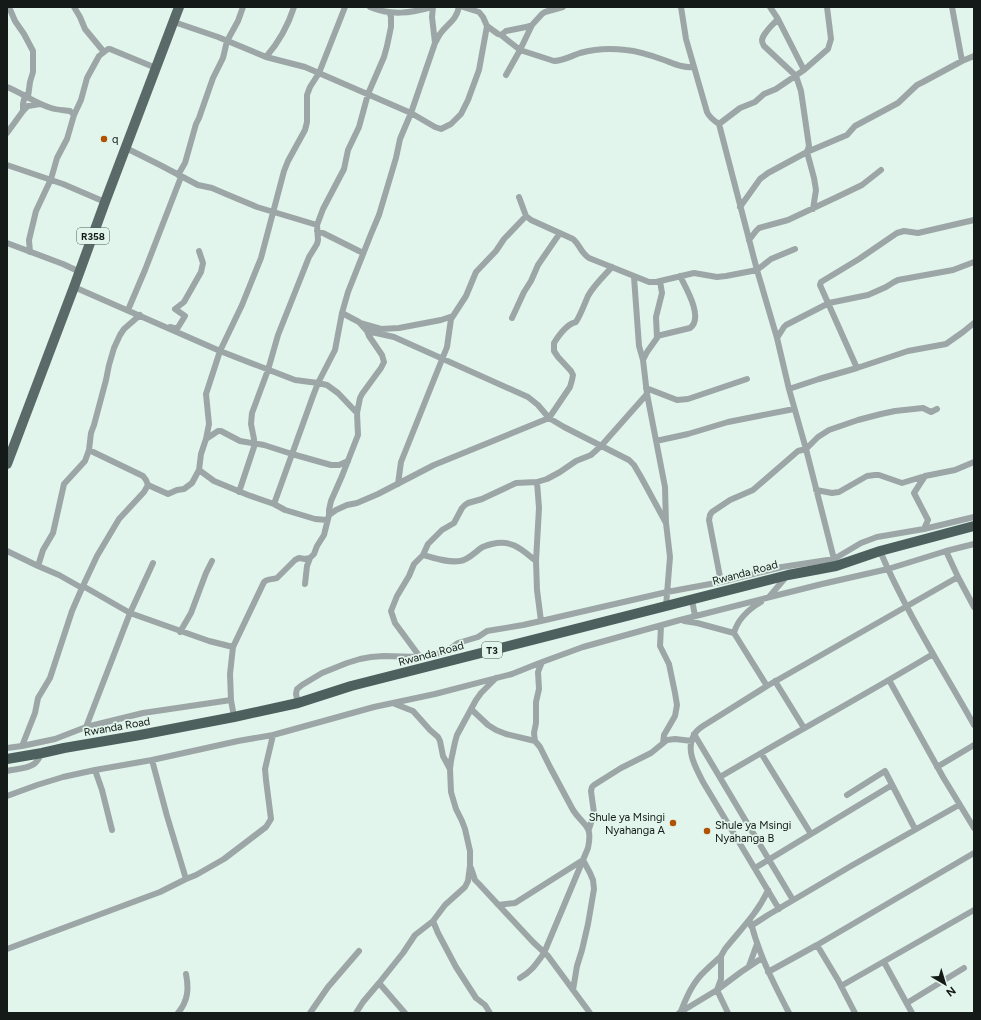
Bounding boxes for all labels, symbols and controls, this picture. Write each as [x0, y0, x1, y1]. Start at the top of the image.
place label: q [112, 133, 118, 146]
marker: q [99, 134, 109, 144]
road number: R358 [77, 228, 109, 244]
street label: Rwanda Road [711, 558, 779, 588]
street label: Rwanda Road [397, 639, 465, 669]
road number: T3 [482, 642, 502, 658]
street label: Rwanda Road [83, 715, 151, 739]
place label: Shule ya Msingi Nyahanga A [589, 811, 666, 837]
marker: Shule ya Msingi Nyahanga A [668, 818, 678, 828]
place label: Shule ya Msingi Nyahanga B [715, 819, 791, 845]
marker: Shule ya Msingi Nyahanga B [702, 826, 712, 836]
north arrow [925, 964, 965, 1004]
text: N [943, 984, 958, 999]

